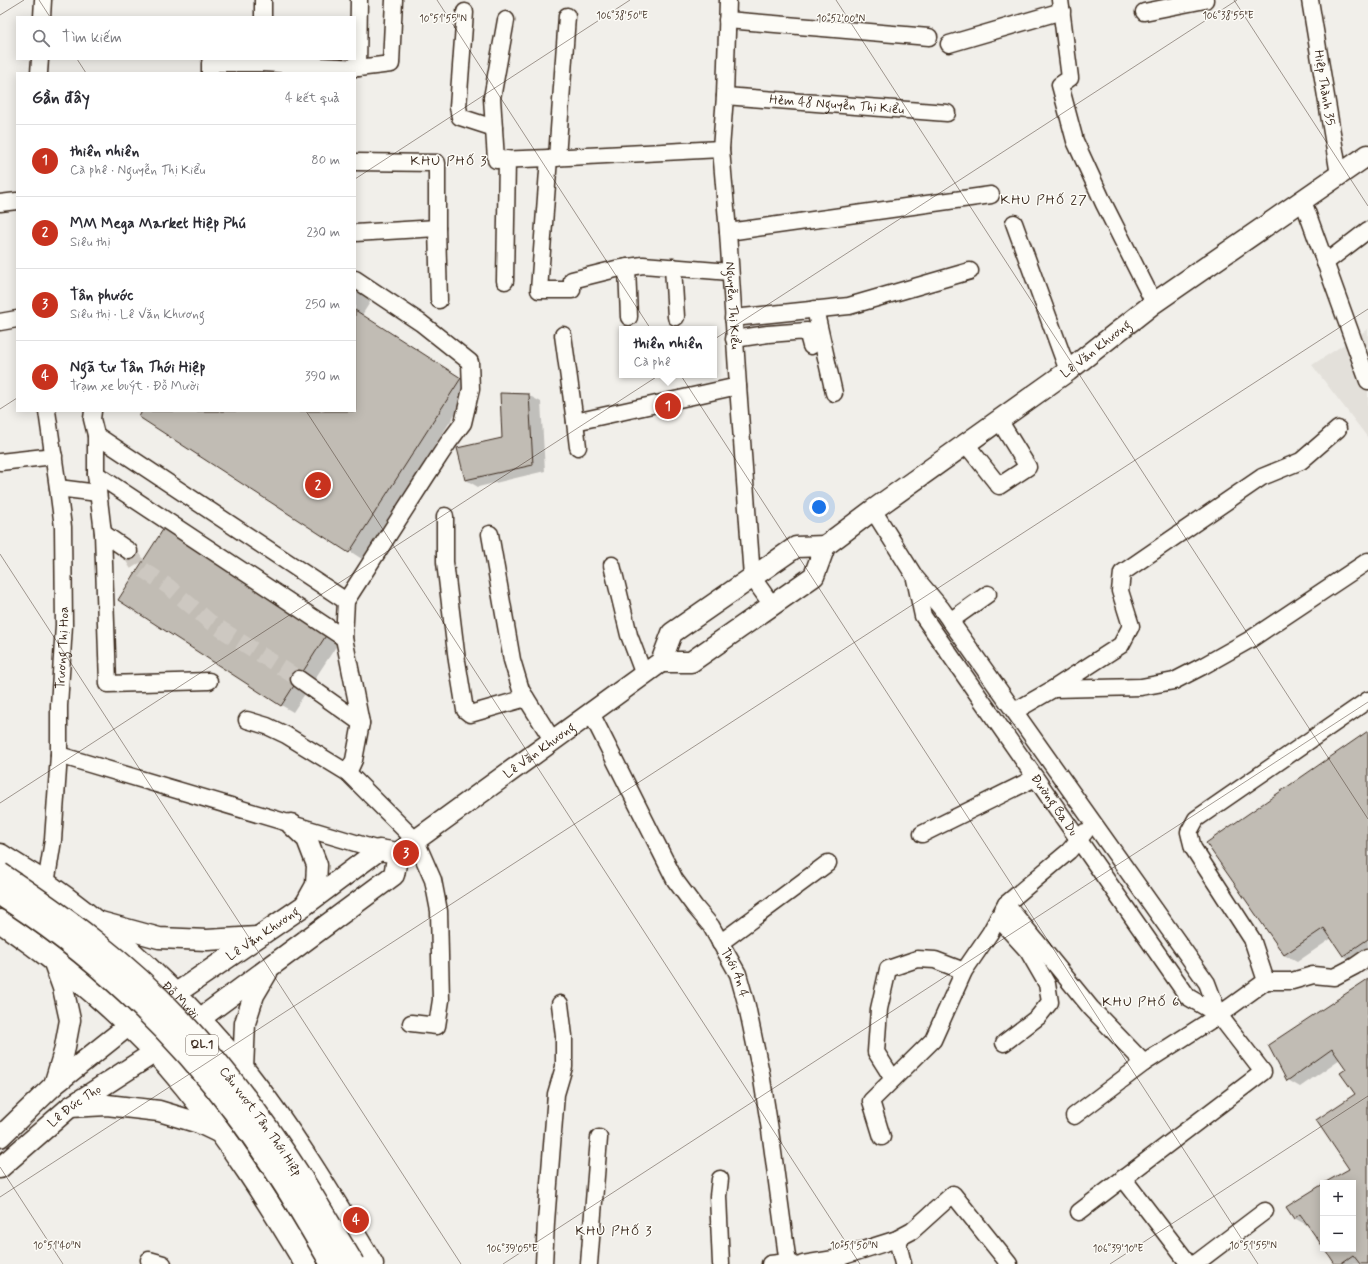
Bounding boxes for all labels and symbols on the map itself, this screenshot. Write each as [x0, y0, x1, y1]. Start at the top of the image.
text: 106°38'50"E [596, 9, 648, 23]
text: 106°38'55"E [1202, 9, 1254, 23]
text: 10°51'55"N [419, 12, 467, 26]
text: 10°52'00"N [817, 12, 866, 26]
street label: Hiệp Thành 35 [1310, 49, 1339, 127]
street label: Hẻm 48 Nguyễn Thị Kiểu [769, 91, 905, 118]
district label: KHU PHỐ 3 [410, 152, 488, 170]
district label: KHU PHỐ 27 [1000, 191, 1088, 209]
street label: Nguyễn Thị Kiểu [720, 261, 744, 350]
street label: Lê Văn Khương [1057, 316, 1136, 382]
pin: 1 [655, 391, 681, 421]
pin: 2 [305, 470, 331, 500]
your location [809, 497, 829, 517]
street label: Trương Thị Hoa [52, 607, 73, 690]
street label: Lê Văn Khương [500, 719, 580, 782]
street label: Đường Ba Du [1027, 771, 1082, 840]
pin: 3 [393, 838, 419, 868]
street label: Lê Văn Khương [223, 903, 304, 965]
street label: Thới An 4 [717, 945, 753, 1000]
street label: Đỗ Mười [158, 977, 203, 1023]
district label: KHU PHỐ 6 [1102, 993, 1180, 1011]
road number: QL.1 [186, 1035, 218, 1055]
street label: Cầu vượt Tân Thới Hiệp [215, 1063, 306, 1179]
street label: Lê Đức Thọ [44, 1081, 104, 1131]
pin: 4 [343, 1205, 369, 1235]
district label: KHU PHỐ 3 [575, 1222, 653, 1240]
text: 10°51'40"N [33, 1239, 81, 1253]
text: 10°51'50"N [830, 1239, 878, 1253]
text: 10°51'55"N [1229, 1239, 1277, 1253]
text: 106°39'05"E [486, 1242, 538, 1256]
text: 106°39'10"E [1093, 1242, 1143, 1256]

